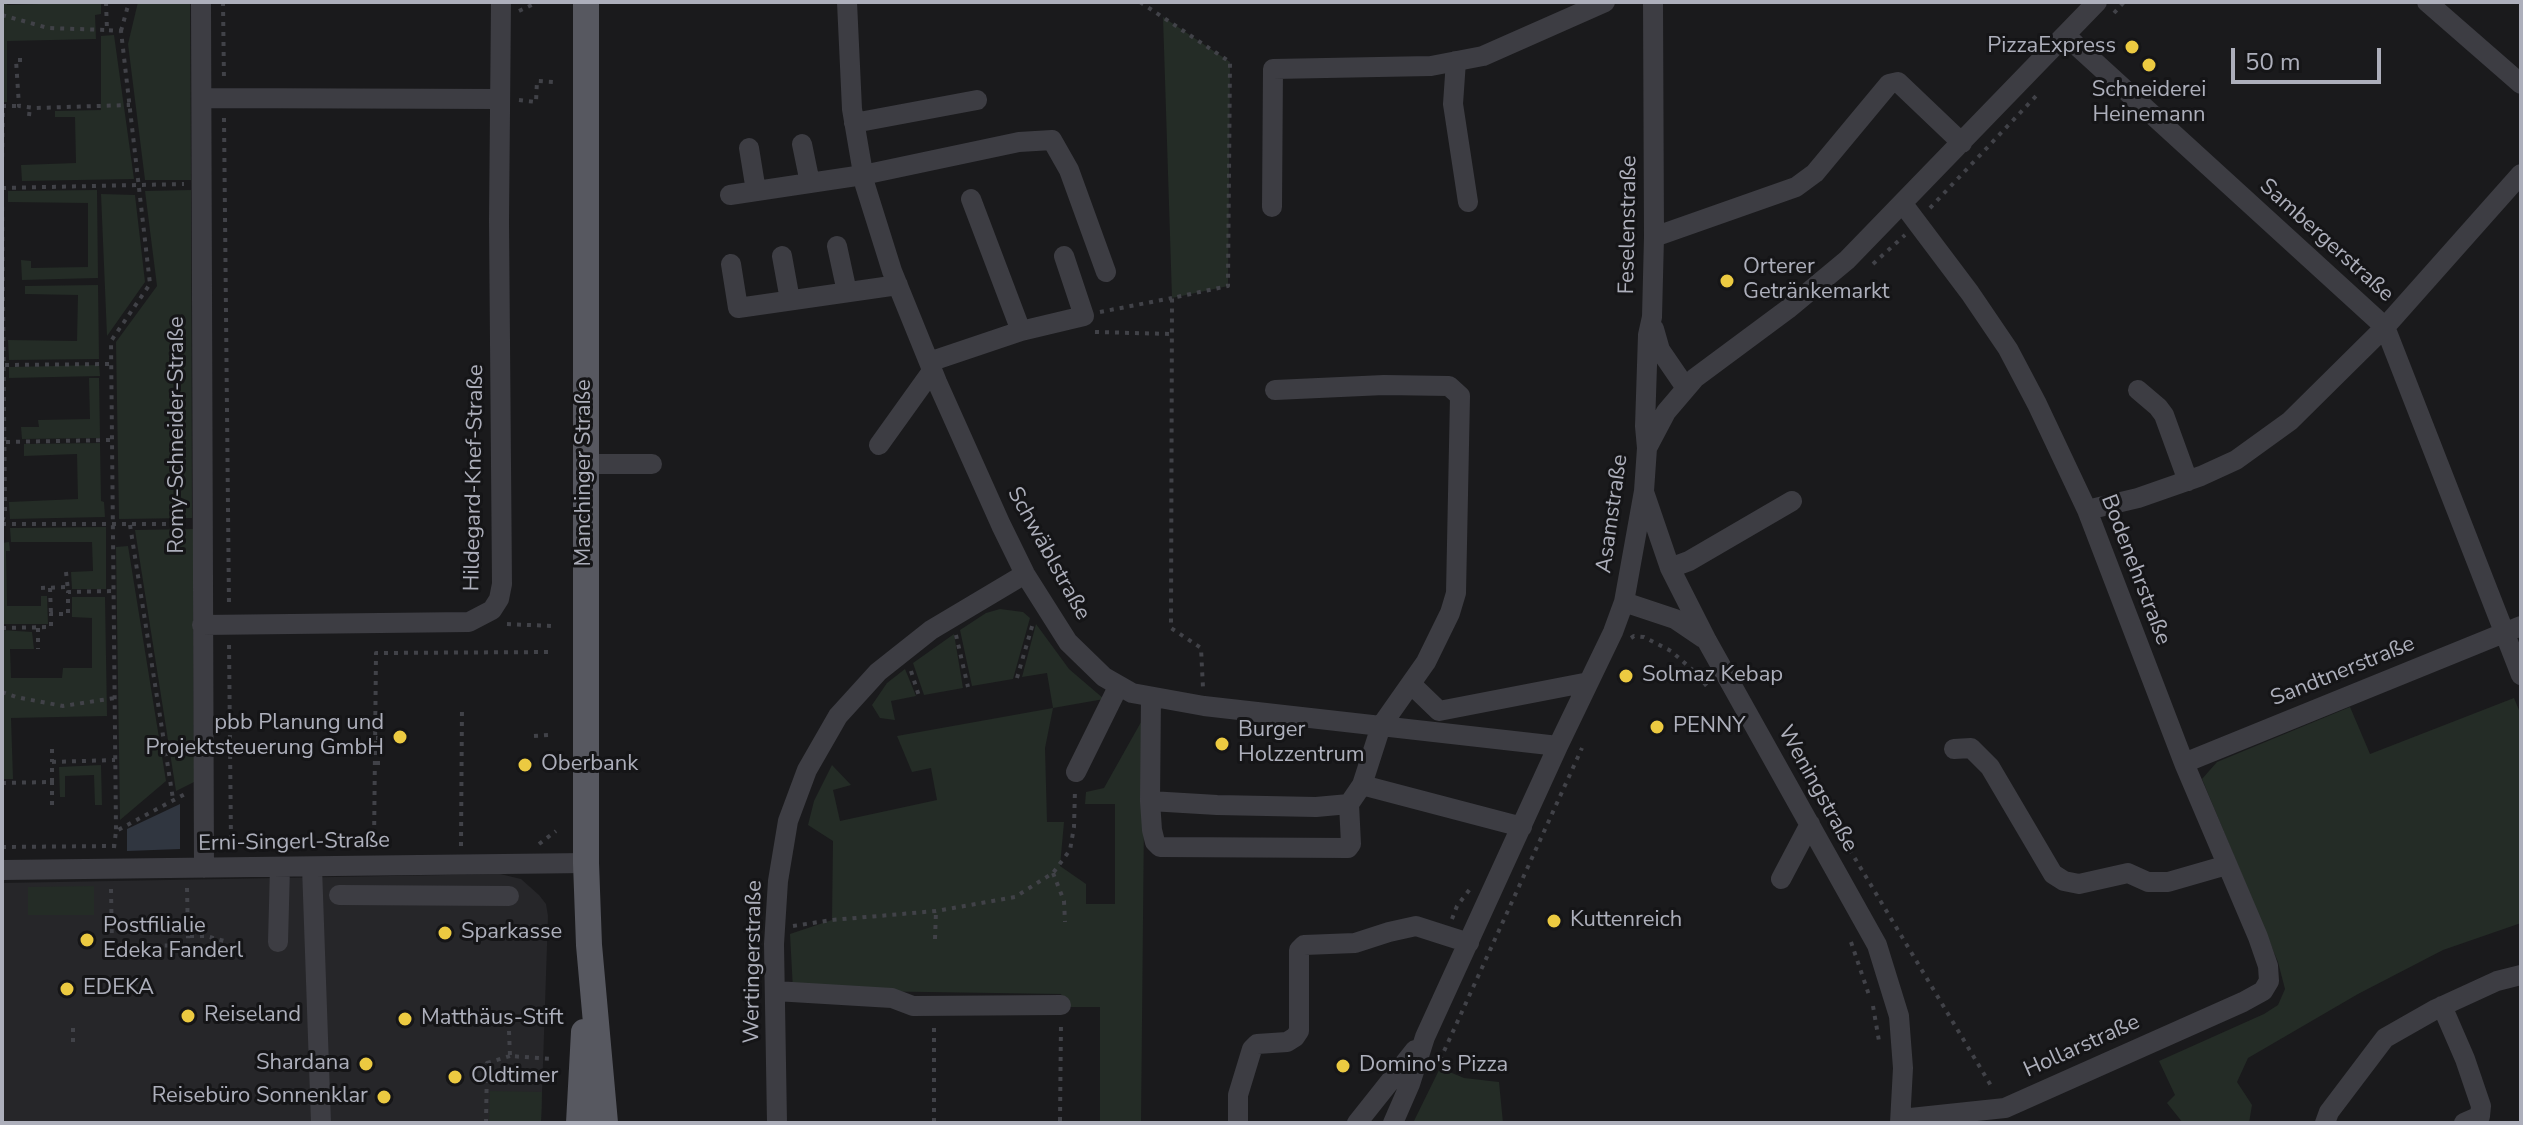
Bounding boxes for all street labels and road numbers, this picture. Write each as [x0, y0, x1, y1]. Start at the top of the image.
street label: Feselenstraße [1615, 155, 1643, 295]
street label: Sambergerstraße [2253, 174, 2399, 308]
street label: Romy-Schneider-Straße [165, 316, 191, 554]
street label: Hildegard-Knef-Straße [460, 364, 490, 592]
street label: Manchinger Straße [572, 379, 598, 567]
street label: Asamstraße [1592, 453, 1634, 575]
street label: Schwäblstraße [1001, 483, 1095, 625]
street label: Bodenehrstraße [2094, 491, 2176, 649]
street label: Sandtnerstraße [2267, 631, 2419, 713]
street label: Weningstraße [1771, 721, 1863, 857]
street label: Erni-Singerl-Straße [198, 828, 390, 858]
street label: Wertingerstraße [739, 880, 769, 1044]
street label: Hollarstraße [2020, 1010, 2144, 1084]

